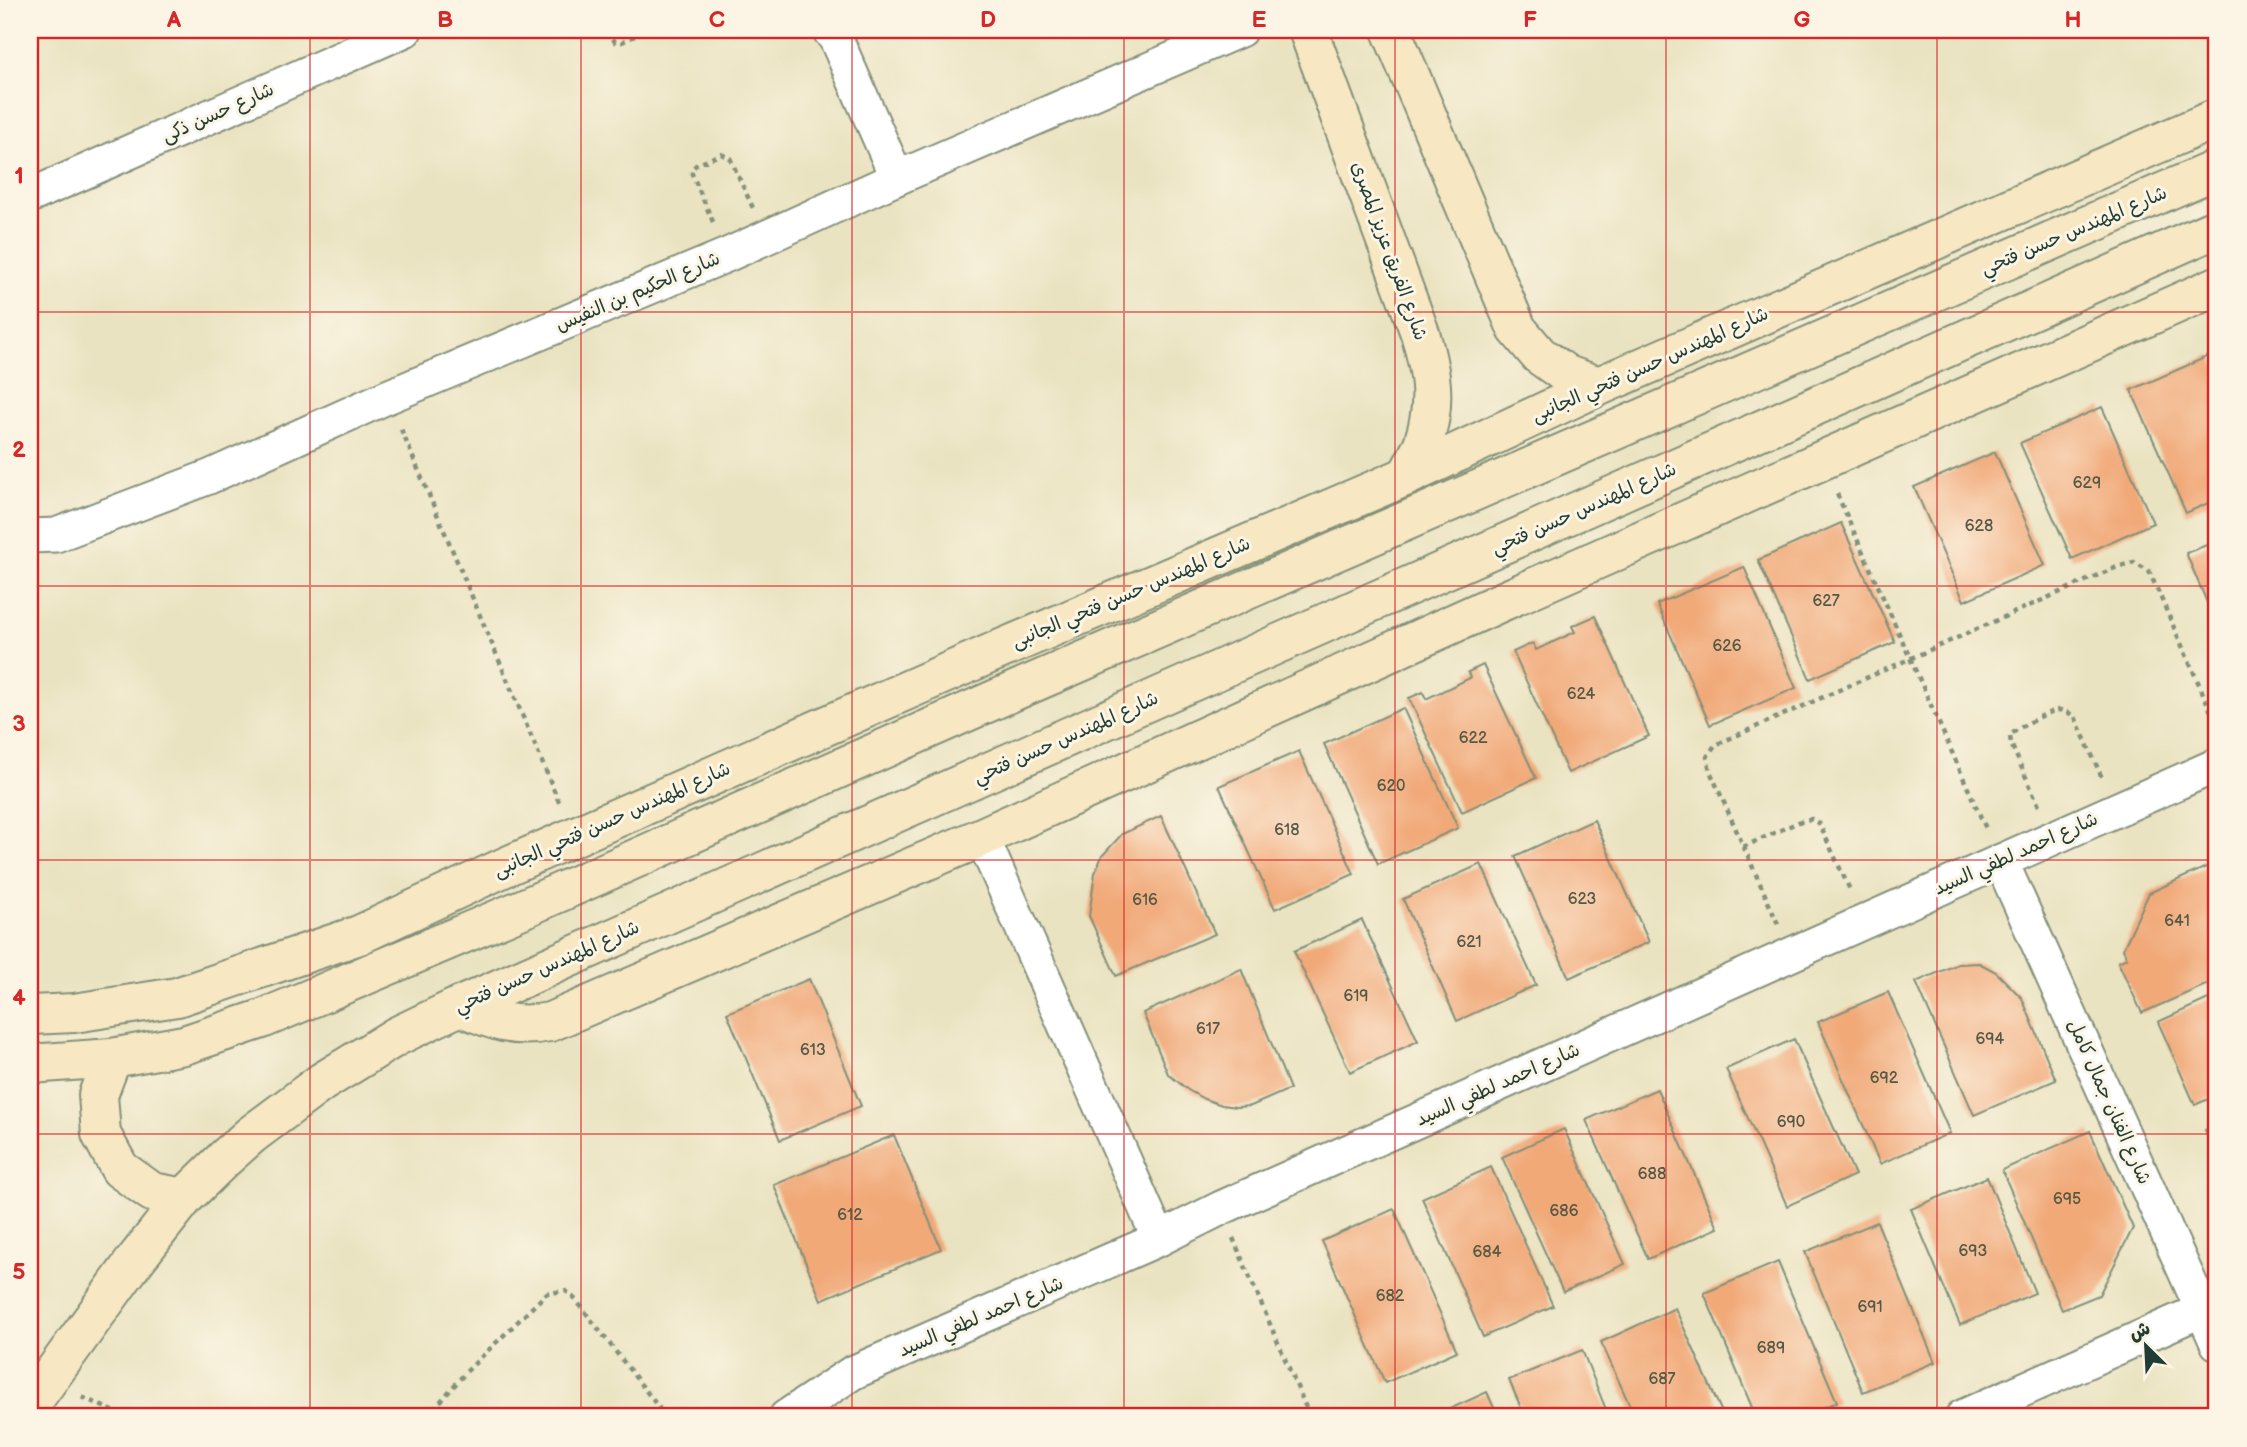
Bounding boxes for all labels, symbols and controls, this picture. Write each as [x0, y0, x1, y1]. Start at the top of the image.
text: A [166, 6, 182, 34]
text: B [437, 6, 453, 34]
text: C [709, 6, 725, 34]
text: D [980, 6, 996, 34]
text: E [1252, 6, 1267, 34]
text: F [1523, 6, 1537, 34]
text: G [1794, 6, 1811, 34]
text: H [2064, 6, 2082, 34]
street label: شارع حسن ذكى [158, 78, 278, 149]
street label: شارع الفريق عزيز المصرى [1345, 158, 1432, 344]
text: 1 [14, 162, 24, 190]
street label: شارع المهندس حسن فتحي [1977, 181, 2172, 284]
street label: شارع الحكيم بن النفيس [552, 247, 724, 339]
street label: شارع المهندس حسن فتحي الجانبى [1528, 302, 1774, 431]
text: 2 [12, 436, 26, 464]
street label: شارع المهندس حسن فتحي [1488, 458, 1682, 564]
house number: 629 [2073, 474, 2101, 493]
house number: 628 [1965, 517, 1993, 536]
street label: شارع المهندس حسن فتحي الجانبى [1008, 532, 1255, 658]
house number: 627 [1812, 592, 1840, 611]
house number: 626 [1713, 637, 1742, 656]
house number: 624 [1567, 685, 1596, 704]
street label: شارع المهندس حسن فتحي [970, 687, 1164, 793]
text: 3 [12, 710, 26, 738]
house number: 622 [1459, 729, 1488, 748]
street label: شارع المهندس حسن فتحي الجانبى [490, 757, 736, 886]
house number: 620 [1377, 777, 1405, 796]
street label: شارع احمد لطفي السيد [1930, 807, 2103, 904]
house number: 618 [1274, 821, 1300, 840]
house number: 623 [1568, 890, 1597, 909]
house number: 616 [1132, 891, 1158, 910]
house number: 641 [2164, 912, 2190, 931]
street label: شارع المهندس حسن فتحي [451, 916, 645, 1022]
house number: 621 [1456, 933, 1482, 952]
text: 4 [12, 984, 26, 1012]
house number: 619 [1343, 987, 1369, 1006]
street label: شارع الفنان جمال كامل [2061, 1016, 2156, 1189]
house number: 617 [1196, 1020, 1220, 1039]
house number: 694 [1976, 1030, 2005, 1049]
street label: شارع احمد لطفي السيد [1412, 1038, 1585, 1135]
house number: 613 [800, 1041, 826, 1060]
house number: 692 [1870, 1069, 1899, 1088]
house number: 690 [1777, 1113, 1805, 1132]
house number: 688 [1638, 1165, 1666, 1184]
house number: 695 [2053, 1190, 2081, 1209]
house number: 686 [1550, 1202, 1579, 1221]
house number: 612 [837, 1206, 863, 1225]
house number: 693 [1959, 1242, 1988, 1261]
house number: 684 [1473, 1243, 1502, 1262]
text: 5 [12, 1258, 26, 1286]
street label: شارع احمد لطفي السيد [895, 1272, 1069, 1366]
house number: 682 [1376, 1287, 1405, 1306]
house number: 691 [1857, 1298, 1883, 1317]
north arrow [2110, 1310, 2180, 1380]
text: ش [2125, 1317, 2154, 1347]
house number: 689 [1757, 1339, 1785, 1358]
house number: 687 [1649, 1370, 1676, 1389]

